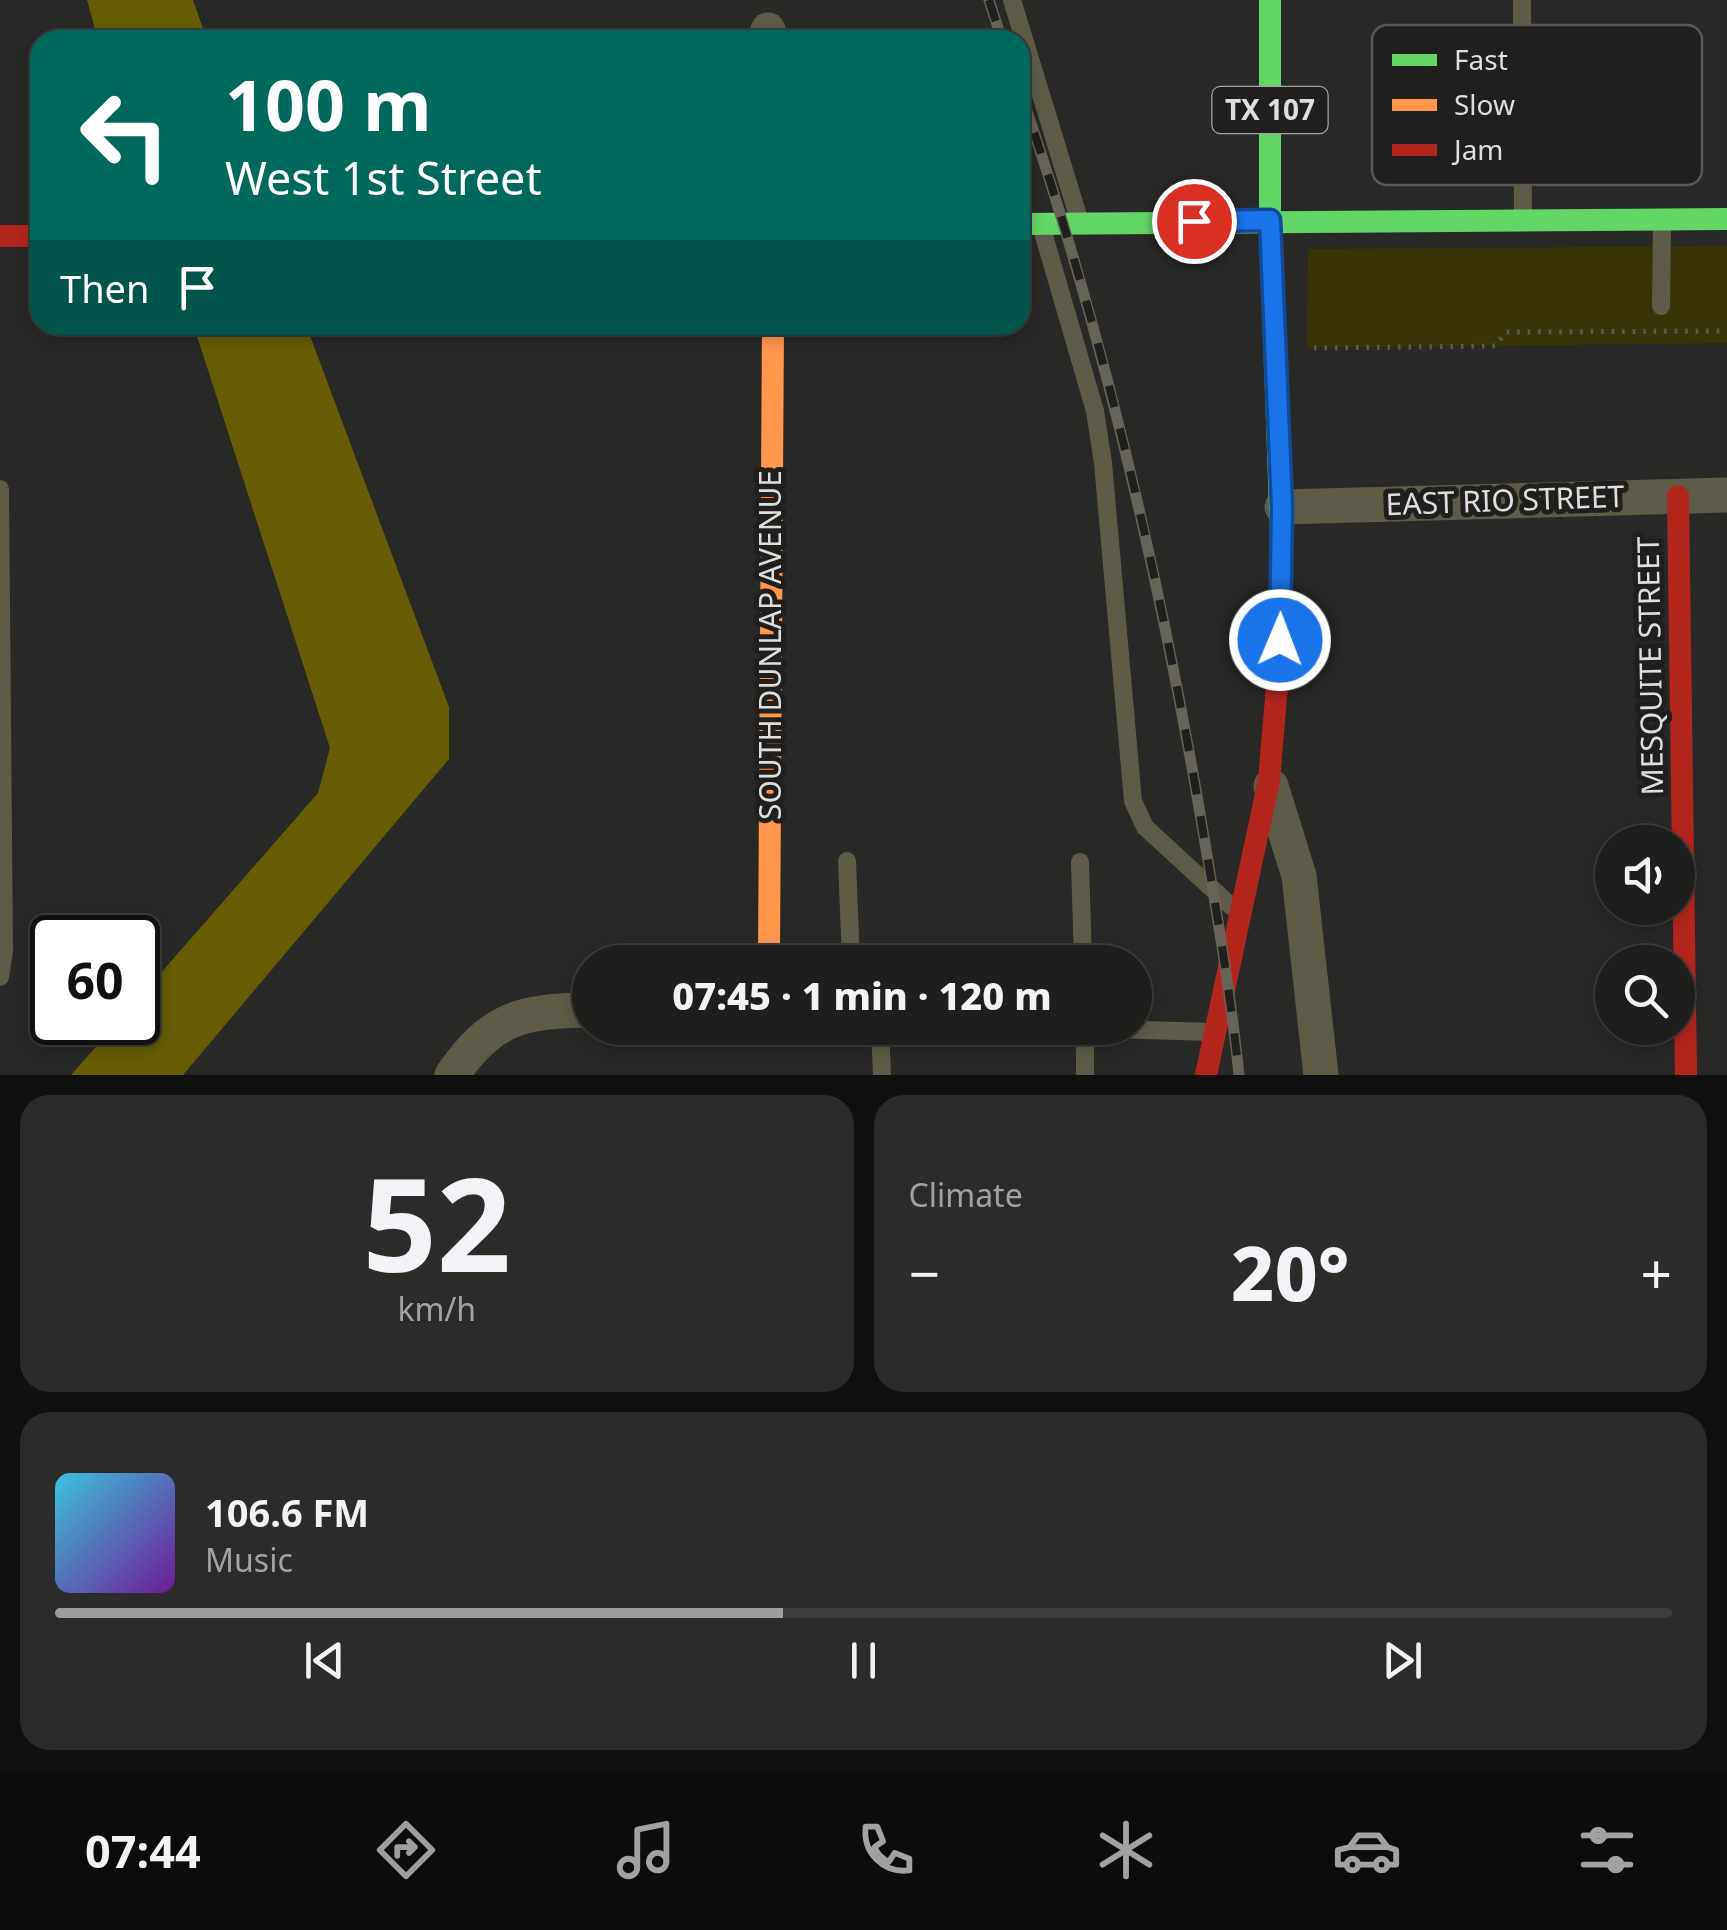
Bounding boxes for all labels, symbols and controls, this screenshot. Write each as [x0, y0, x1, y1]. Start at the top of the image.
legend [1372, 25, 1702, 185]
text: Fast [1454, 40, 1508, 78]
text: 100 m [225, 56, 432, 152]
icon: left [60, 70, 190, 200]
text: Slow [1454, 85, 1515, 123]
road number: TX 107 [1212, 87, 1328, 133]
text: Jam [1451, 130, 1504, 168]
text: West 1st Street [225, 147, 542, 208]
pin [1152, 179, 1237, 264]
icon: arrive [1167, 194, 1222, 249]
icon: arrive [170, 260, 225, 315]
text: Then [60, 262, 150, 314]
street label: SOUTH DUNLAP AVENUE [749, 470, 790, 820]
street label: EAST RIO STREET [1385, 475, 1625, 524]
street label: MESQUITE STREET [1627, 536, 1672, 796]
position arrow [1228, 588, 1332, 692]
map controls [1595, 825, 1695, 1045]
button: sound [1595, 825, 1695, 925]
speed limit sign: 60 [30, 915, 160, 1045]
button: search [1595, 945, 1695, 1045]
text: 07:45 · 1 min · 120 m [672, 969, 1052, 1021]
text: 52 [362, 1133, 511, 1310]
text: Climate [909, 1173, 1023, 1216]
text: 20° [1231, 1221, 1349, 1323]
text: − [909, 1235, 940, 1310]
text: + [1641, 1235, 1672, 1310]
text: km/h [397, 1287, 476, 1330]
text: 106.6 FM [205, 1486, 369, 1538]
text: Music [205, 1538, 293, 1581]
icon: previous [297, 1633, 352, 1688]
icon: pause [836, 1633, 891, 1688]
icon: next [1375, 1633, 1430, 1688]
icon: directions [371, 1815, 441, 1885]
icon: music [611, 1815, 681, 1885]
icon: phone [851, 1815, 921, 1885]
icon: climate [1091, 1815, 1161, 1885]
icon: car [1332, 1815, 1402, 1885]
icon: filters [1572, 1815, 1642, 1885]
text: 07:44 [85, 1820, 201, 1881]

